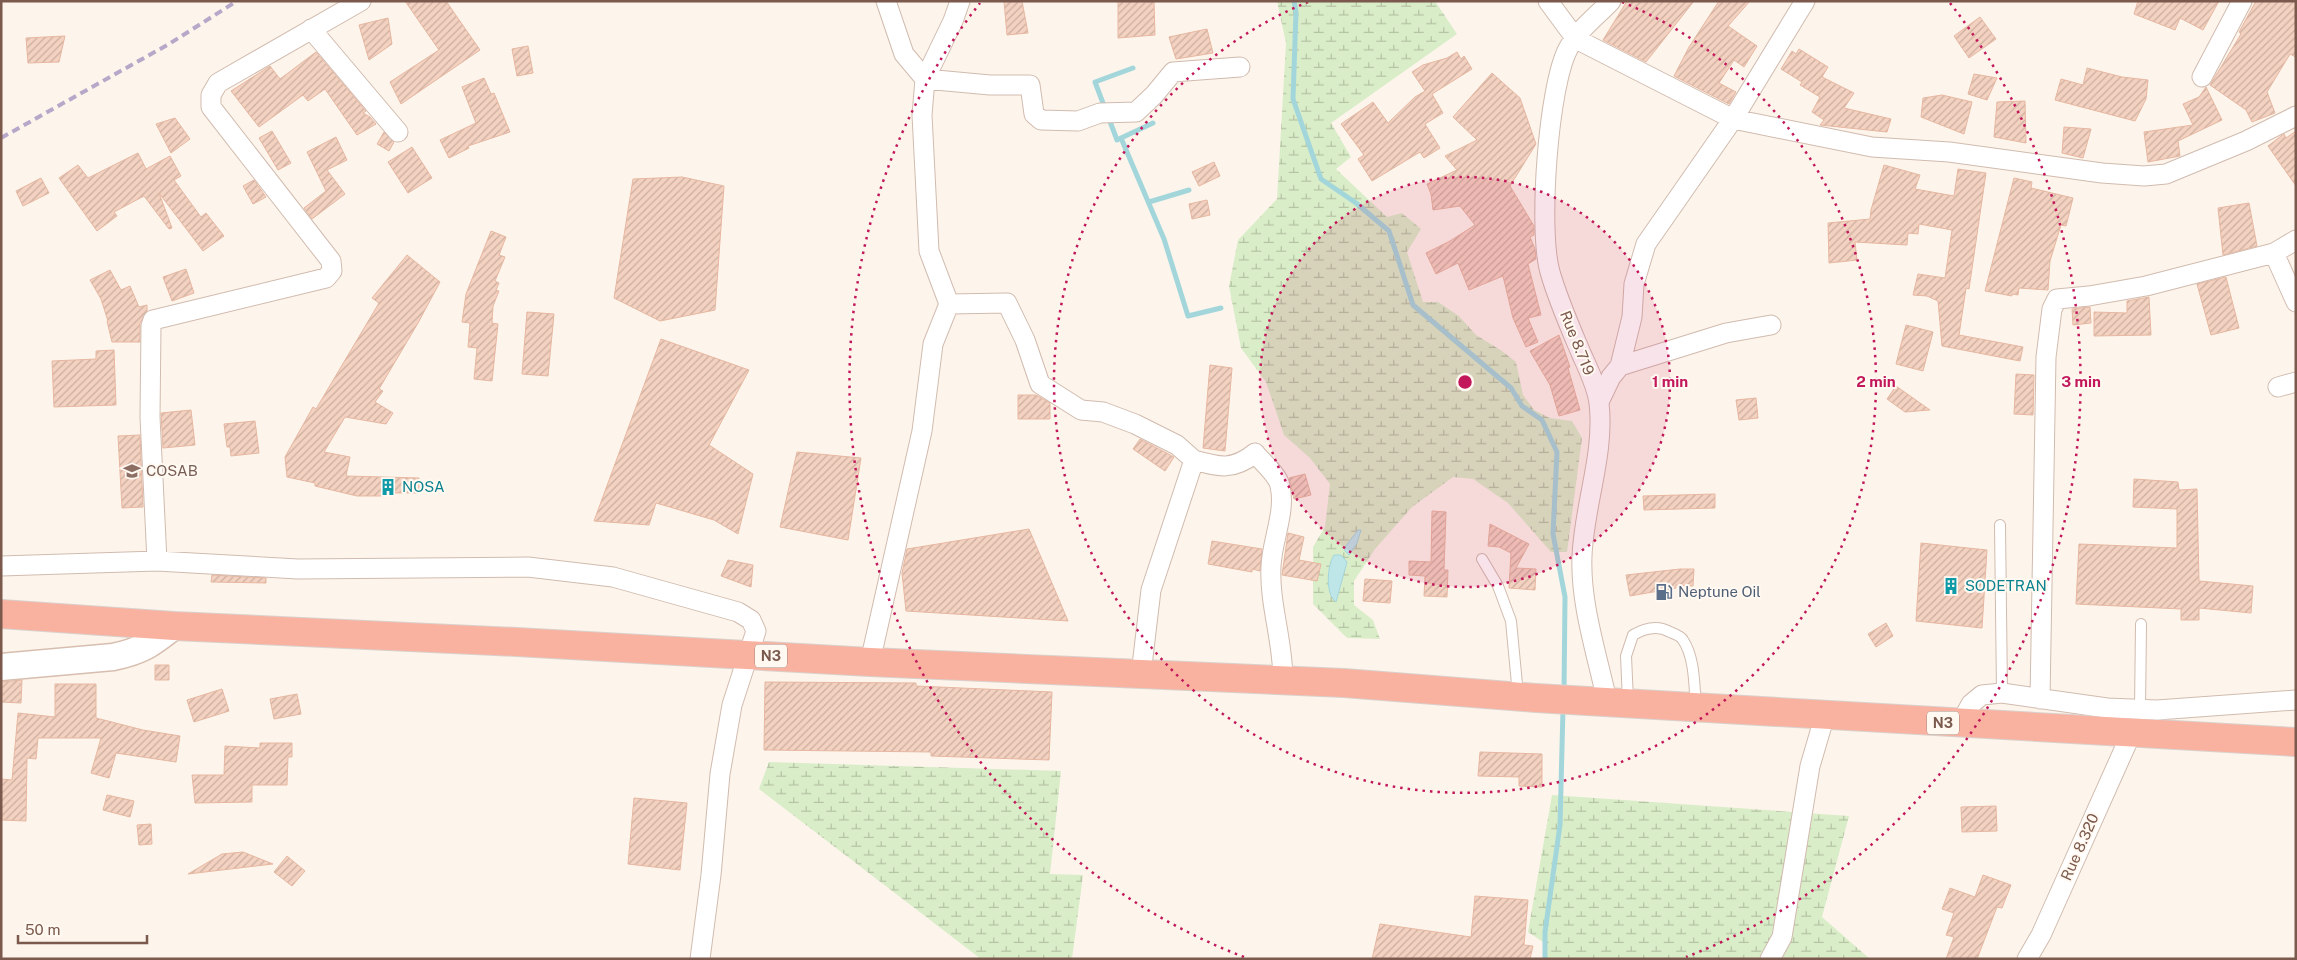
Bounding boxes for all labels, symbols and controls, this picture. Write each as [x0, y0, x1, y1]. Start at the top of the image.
street label: Rue 8.719 [1557, 308, 1598, 377]
centre of rings [1456, 373, 1474, 391]
text: 1 min [1652, 373, 1688, 390]
text: 2 min [1856, 373, 1896, 390]
text: 3 min [2061, 373, 2101, 390]
school or university icon: COSAB [122, 461, 142, 481]
place label: COSAB [146, 462, 198, 479]
building icon: NOSA [378, 477, 398, 497]
place label: NOSA [402, 478, 445, 495]
building icon: SODETRAN [1941, 576, 1961, 596]
place label: SODETRAN [1965, 577, 2047, 594]
fuel station icon: Neptune Oil [1654, 582, 1674, 602]
place label: Neptune Oil [1678, 583, 1761, 600]
road number: N3 [755, 644, 787, 668]
road number: N3 [1927, 711, 1959, 734]
street label: Rue 8.320 [2057, 811, 2102, 883]
scale bar [18, 912, 146, 944]
text: 50 m [25, 921, 60, 938]

